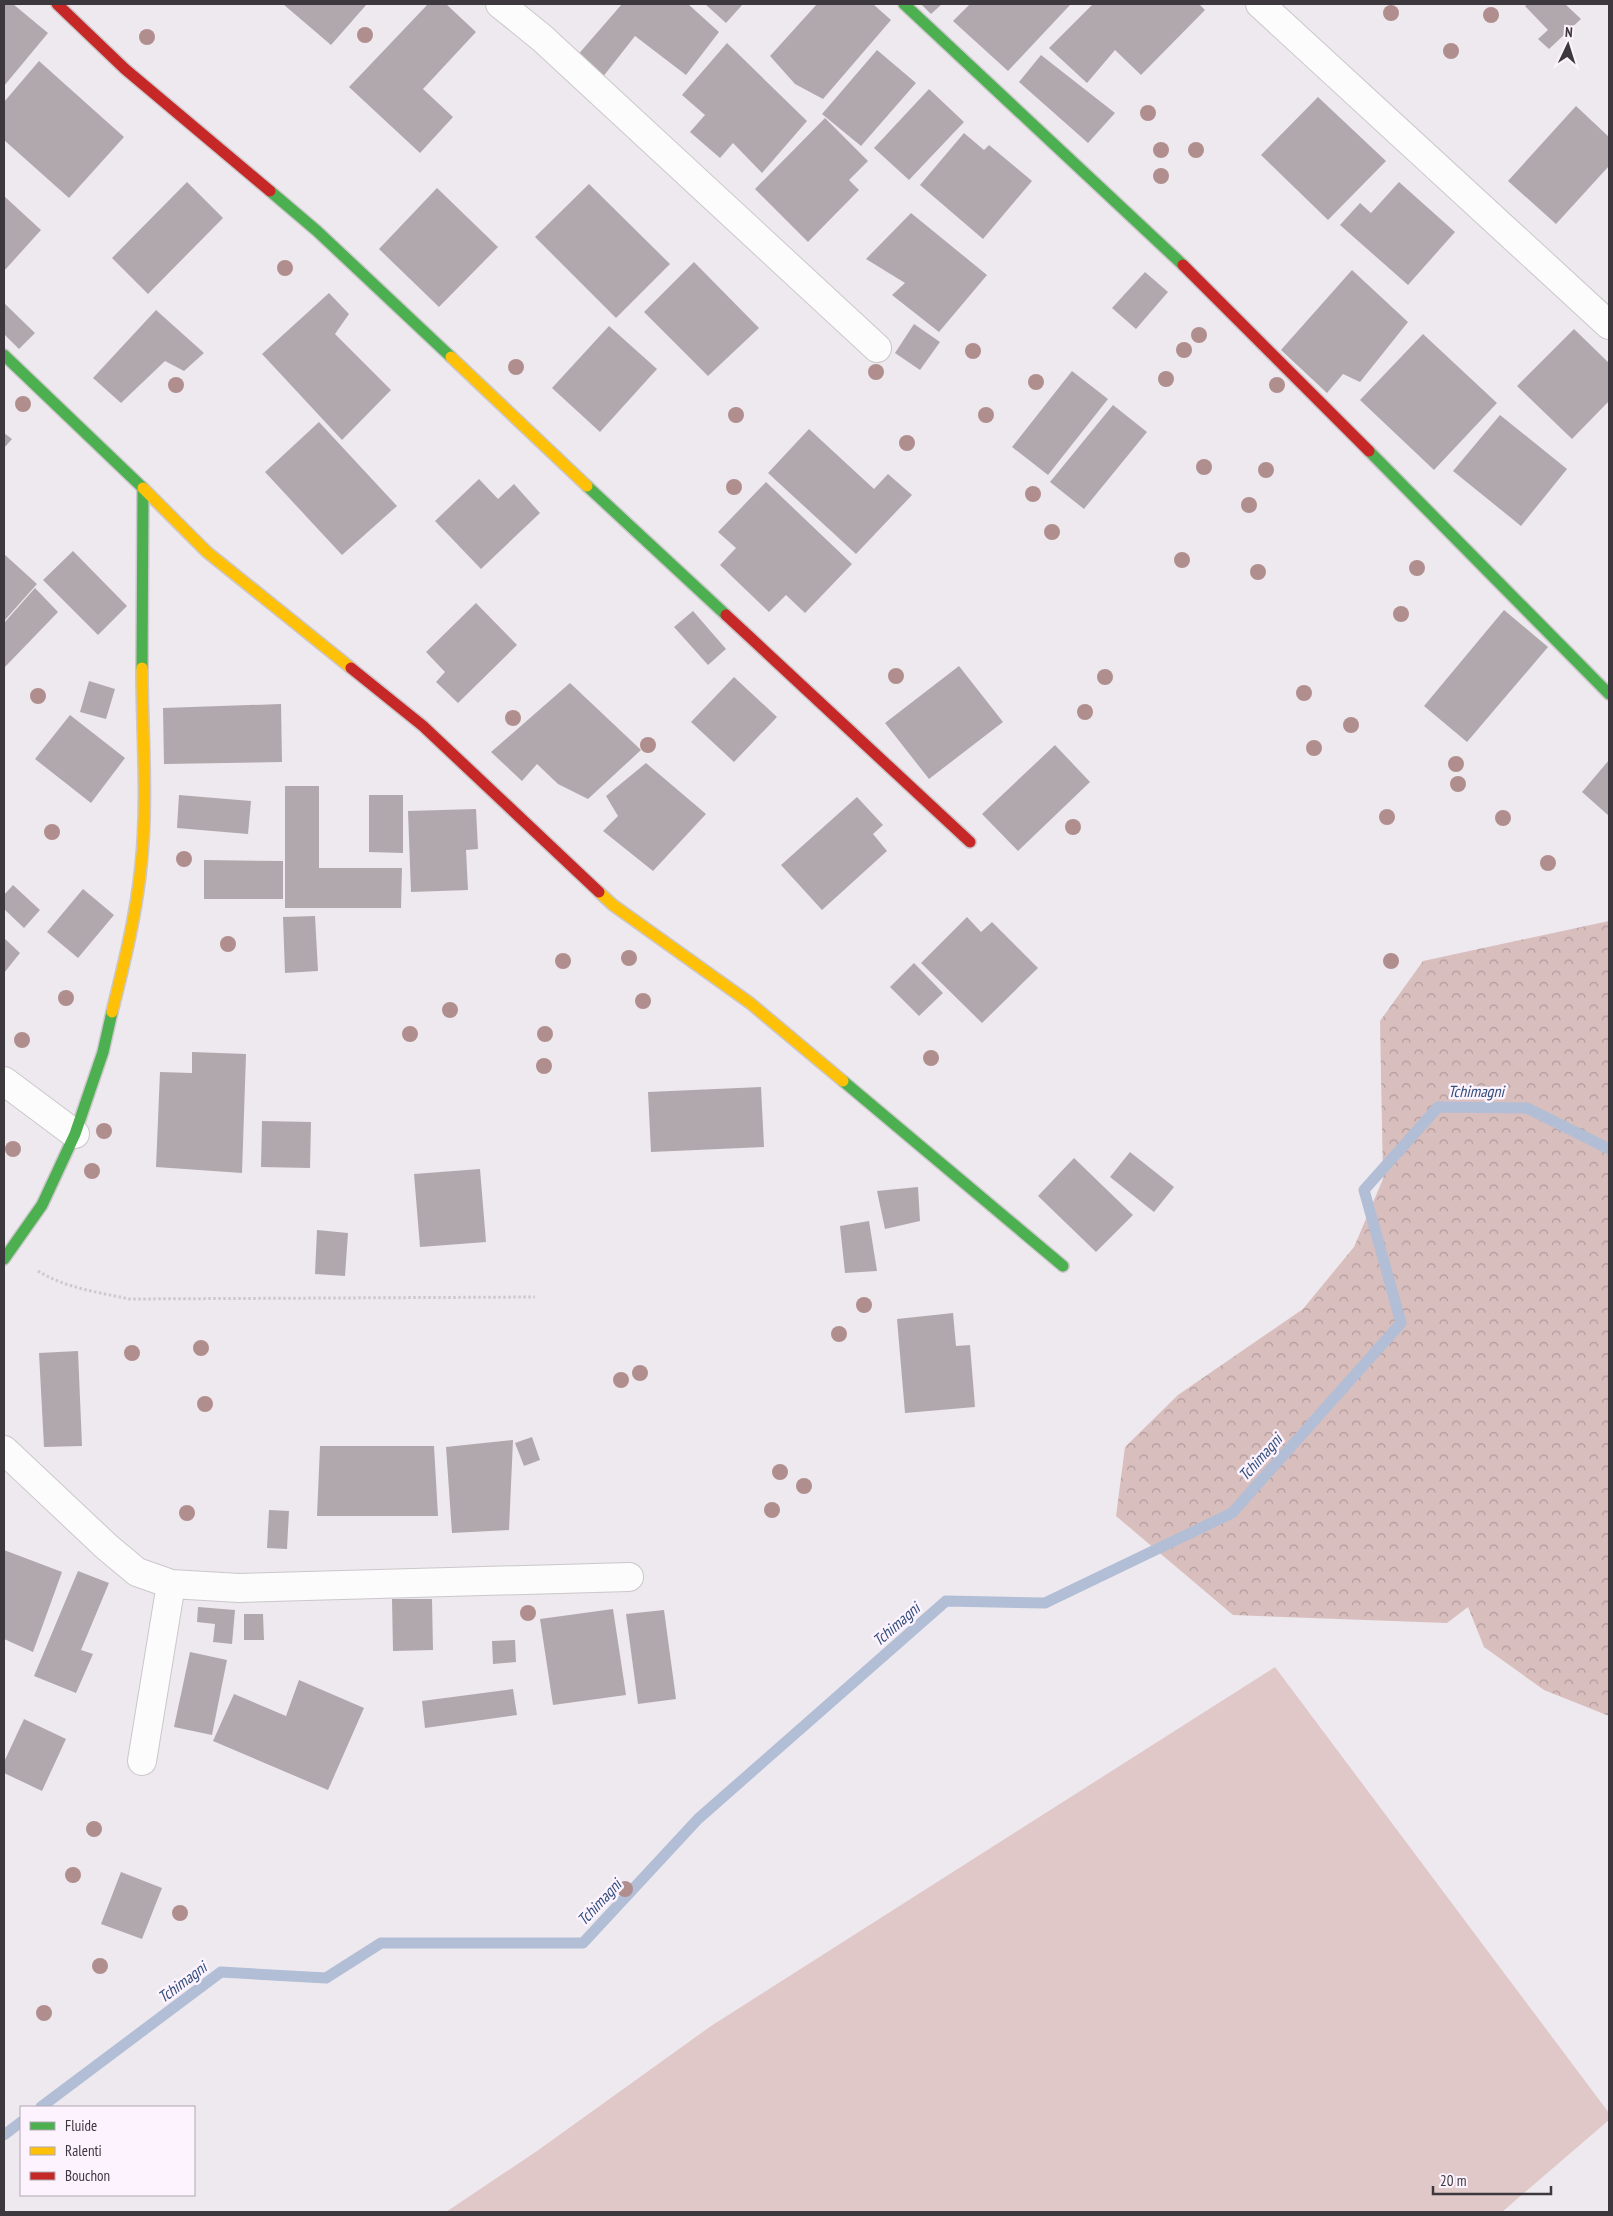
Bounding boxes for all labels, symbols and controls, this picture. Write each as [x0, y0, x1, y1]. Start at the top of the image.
north arrow [1543, 20, 1593, 70]
text: N [1565, 23, 1573, 41]
water label: Tchimagni [1448, 1081, 1506, 1101]
water label: Tchimagni [1234, 1428, 1288, 1484]
water label: Tchimagni [868, 1596, 926, 1650]
water label: Tchimagni [573, 1873, 627, 1929]
water label: Tchimagni [154, 1956, 212, 2007]
legend [20, 2106, 195, 2196]
text: Fluide [65, 2116, 97, 2135]
text: Ralenti [65, 2141, 102, 2160]
scale bar [1433, 2164, 1550, 2196]
text: Bouchon [65, 2166, 110, 2185]
text: 20 m [1440, 2171, 1466, 2190]

